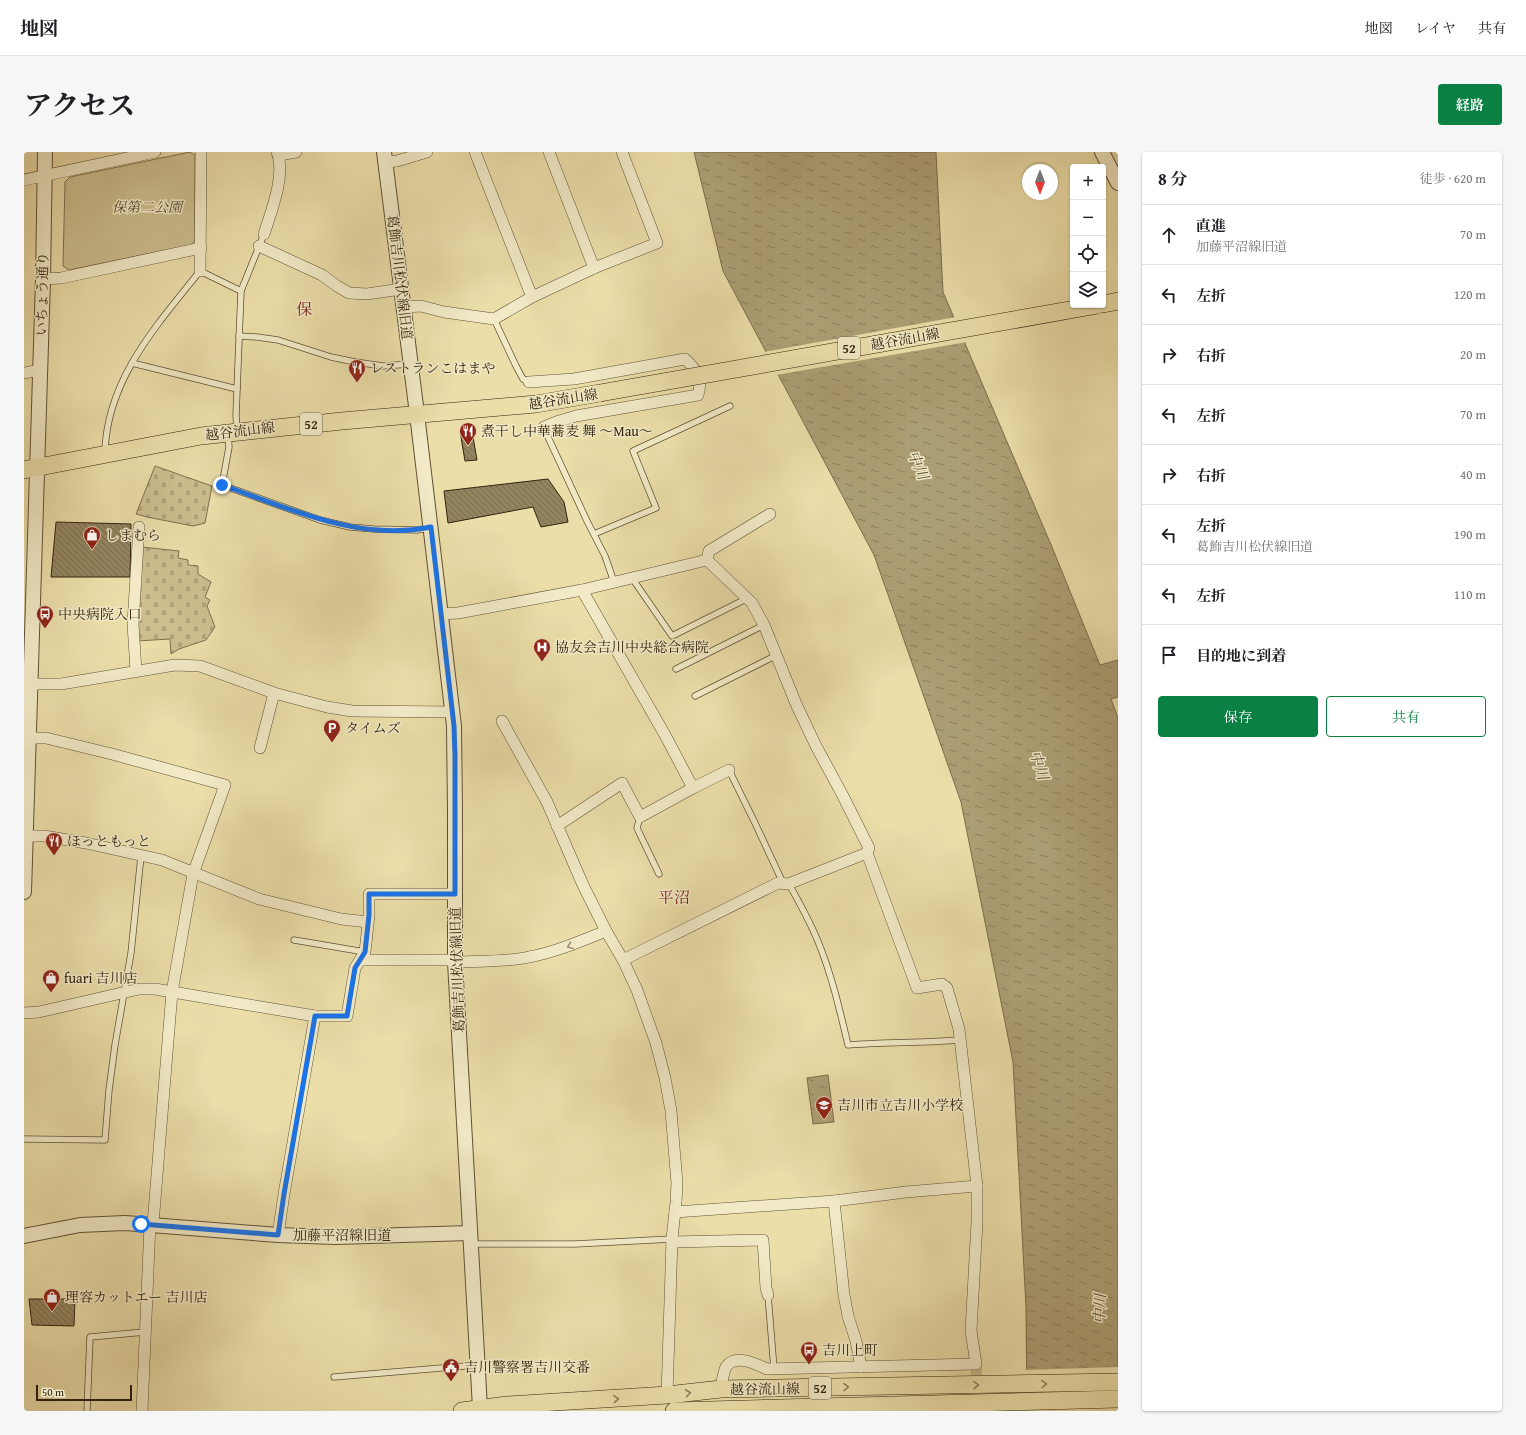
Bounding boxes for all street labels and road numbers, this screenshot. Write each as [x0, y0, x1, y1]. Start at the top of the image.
street label: 葛飾吉川松伏線旧道 [382, 213, 418, 341]
street label: いちょう通り [31, 252, 53, 336]
street label: 越谷流山線 [869, 323, 941, 355]
road number: 52 [838, 337, 860, 359]
street label: 越谷流山線 [527, 384, 599, 414]
road number: 52 [300, 413, 322, 435]
street label: 越谷流山線 [204, 417, 276, 445]
street label: 葛飾吉川松伏線旧道 [445, 907, 469, 1033]
street label: 加藤平沼線旧道 [293, 1225, 391, 1245]
road number: 52 [809, 1377, 831, 1399]
street label: 越谷流山線 [730, 1378, 800, 1400]

